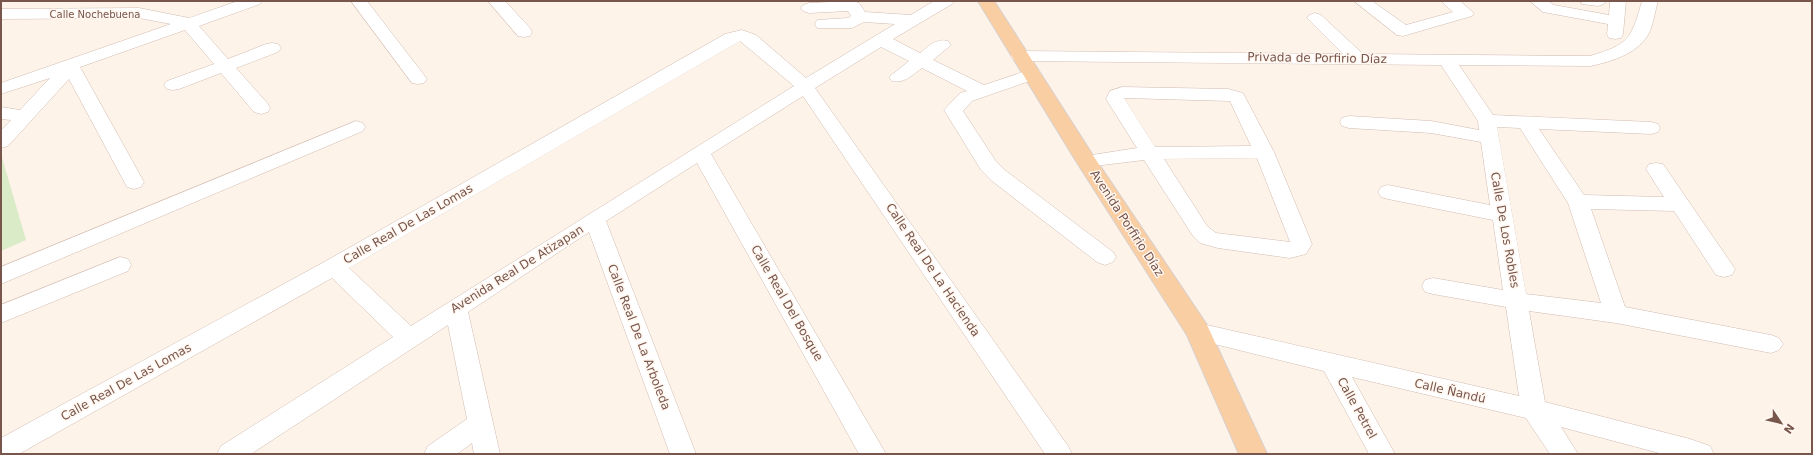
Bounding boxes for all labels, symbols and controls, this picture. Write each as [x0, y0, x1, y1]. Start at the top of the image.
street label: Calle Nochebuena [50, 9, 140, 20]
street label: Privada de Porfirio Díaz [1247, 50, 1387, 66]
street label: Avenida Porfirio Díaz [1087, 167, 1167, 279]
street label: Calle De Los Robles [1488, 171, 1522, 289]
street label: Calle Real De Las Lomas [341, 181, 475, 267]
street label: Calle Real De La Hacienda [883, 201, 983, 339]
street label: Avenida Real De Atizapan [448, 222, 586, 316]
street label: Calle Real Del Bosque [748, 243, 826, 363]
street label: Calle Real De La Arboleda [605, 262, 673, 412]
street label: Calle Real De Las Lomas [58, 340, 194, 424]
street label: Calle Petrel [1334, 375, 1380, 441]
street label: Calle Ñandú [1413, 375, 1487, 406]
north arrow [1761, 403, 1801, 443]
text: N [1781, 421, 1797, 436]

